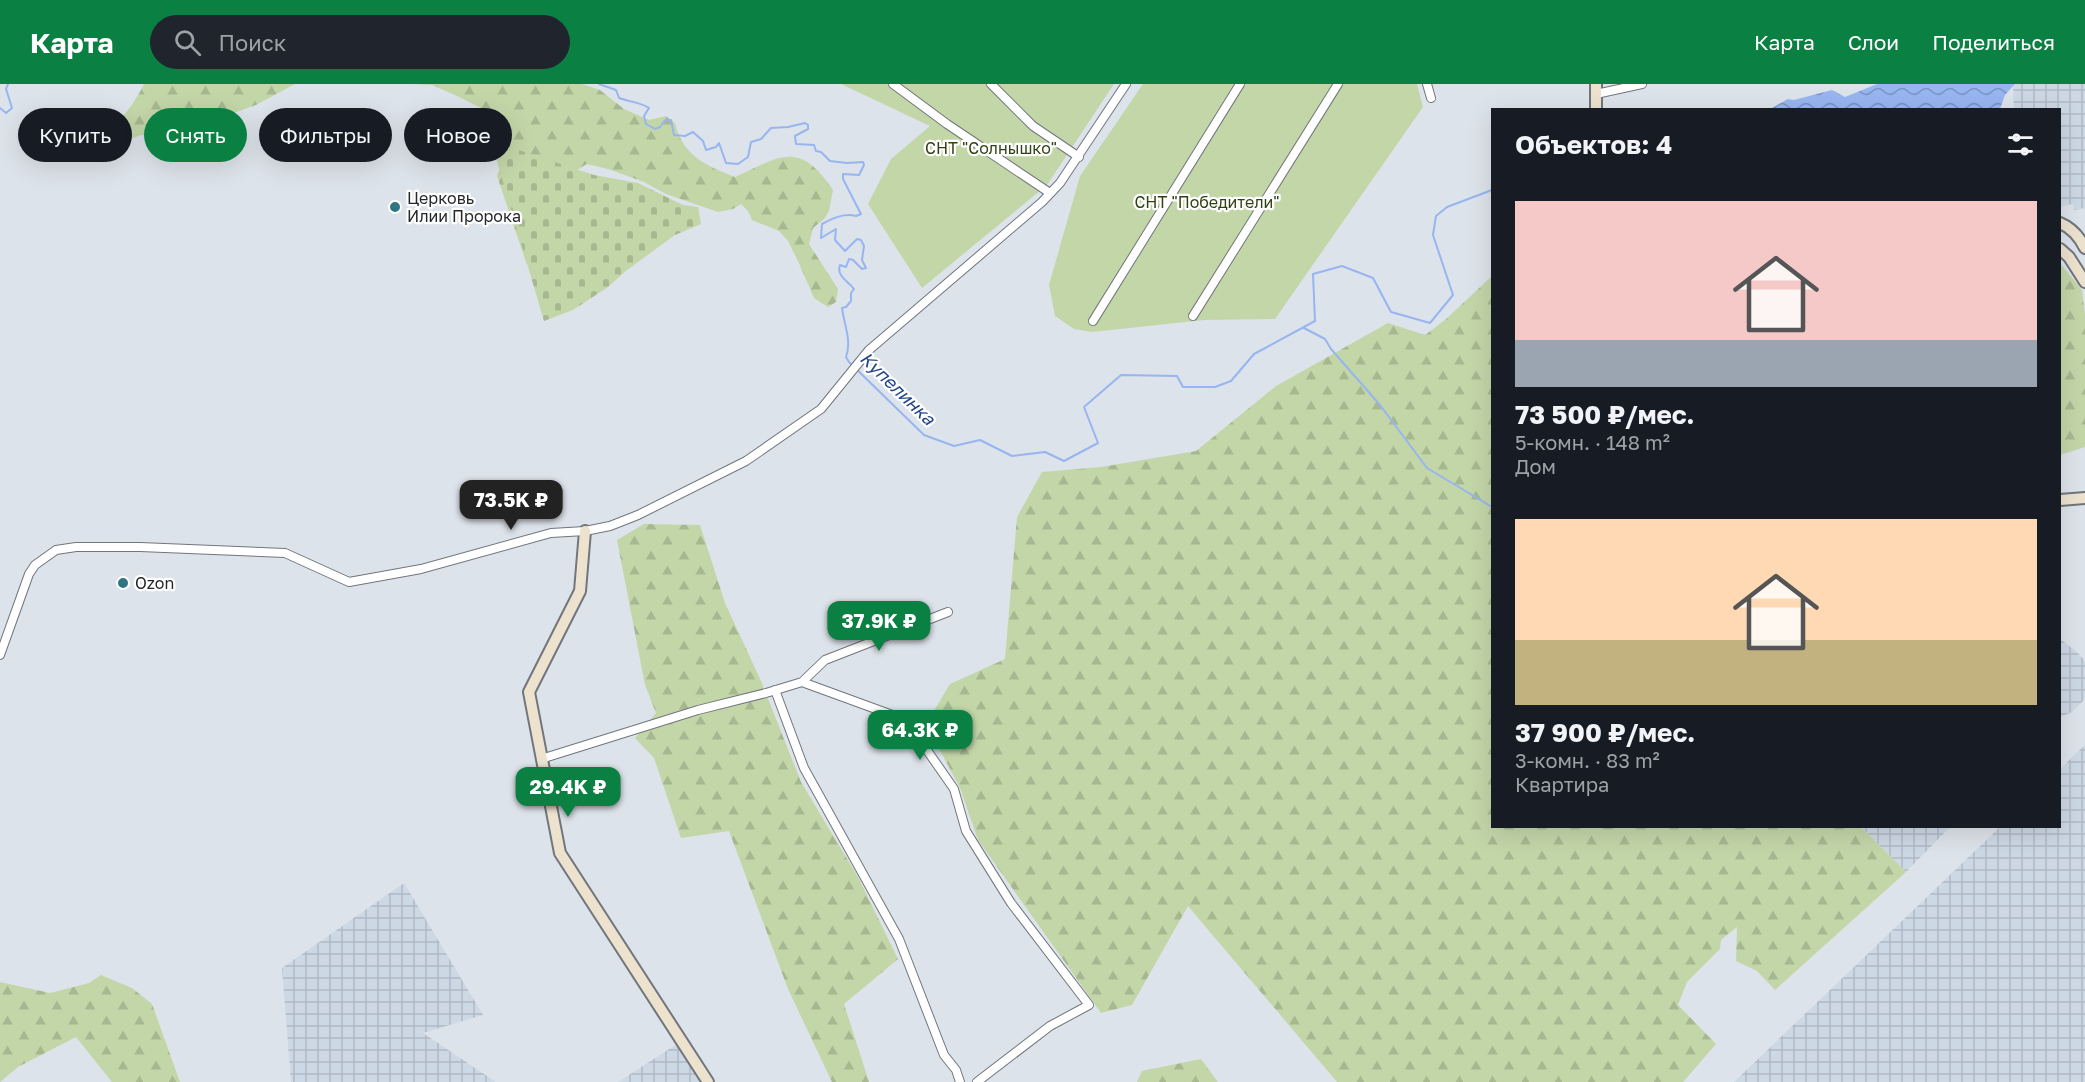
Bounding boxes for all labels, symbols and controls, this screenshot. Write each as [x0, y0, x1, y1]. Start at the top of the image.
search box [150, 15, 570, 69]
text: Карта [30, 26, 114, 59]
icon: search [171, 26, 204, 59]
text: Поиск [219, 29, 286, 56]
text: Карта [1754, 29, 1815, 55]
text: Слои [1848, 29, 1899, 55]
text: Поделиться [1932, 29, 2055, 55]
chip: Купить [18, 108, 132, 162]
chip: Снять [144, 108, 247, 162]
chip: Фильтры [259, 108, 392, 162]
chip: Новое [404, 108, 512, 162]
icon: filters [2004, 128, 2037, 161]
text: Объектов: 4 [1515, 129, 1672, 160]
park label: СНТ "Солнышко" [925, 138, 1057, 158]
place label: Церковь Илии Пророка [407, 188, 521, 226]
park label: СНТ "Победители" [1134, 192, 1280, 212]
marker: Церковь Илии Пророка [388, 200, 402, 214]
icon: home [1722, 240, 1830, 348]
water label: Купелинка [856, 347, 941, 430]
text: 73 500 ₽/мес. [1515, 399, 1695, 430]
text: 5-комн. · 148 m² [1515, 430, 1670, 454]
text: Дом [1515, 454, 1556, 478]
pin: 73.5K ₽ [456, 480, 566, 531]
text: 73.5K ₽ [474, 487, 548, 511]
icon: home [1722, 558, 1830, 666]
place label: Ozon [135, 573, 174, 593]
marker: Ozon [116, 576, 130, 590]
pin: 37.9K ₽ [824, 601, 934, 652]
text: 37.9K ₽ [841, 608, 917, 632]
pin: 64.3K ₽ [865, 710, 975, 761]
text: 64.3K ₽ [882, 717, 958, 741]
text: 37 900 ₽/мес. [1515, 717, 1695, 748]
text: 3-комн. · 83 m² [1515, 748, 1660, 772]
pin: 29.4K ₽ [513, 767, 623, 818]
text: Квартира [1515, 772, 1609, 796]
text: 29.4K ₽ [530, 774, 606, 798]

